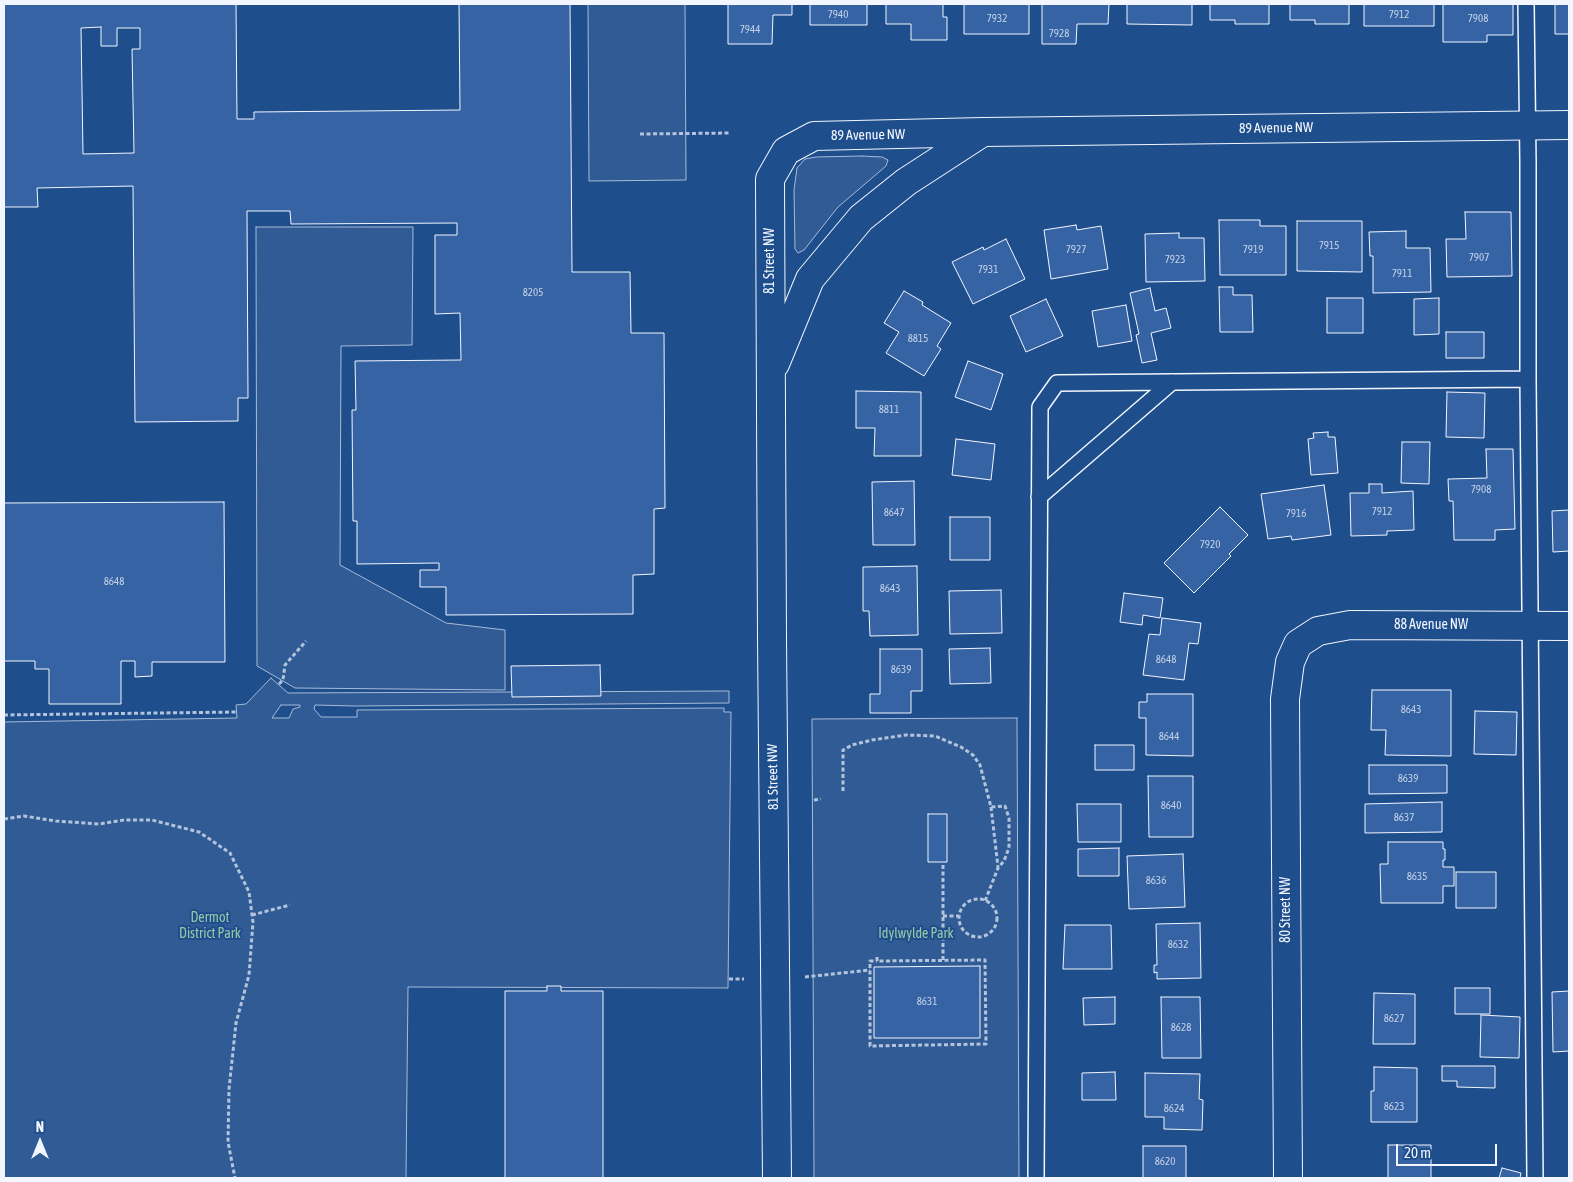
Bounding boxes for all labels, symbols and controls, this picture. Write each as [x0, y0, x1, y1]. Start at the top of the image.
house number: 7940 [828, 8, 848, 22]
house number: 7912 [1389, 8, 1409, 22]
house number: 7932 [987, 12, 1007, 26]
house number: 7908 [1468, 12, 1488, 26]
house number: 7944 [740, 23, 760, 37]
house number: 7928 [1049, 27, 1069, 41]
street label: 89 Avenue NW [1239, 119, 1313, 137]
street label: 89 Avenue NW [831, 126, 905, 144]
street label: 81 Street NW [762, 228, 778, 294]
house number: 7915 [1319, 239, 1339, 253]
house number: 7927 [1066, 243, 1086, 257]
house number: 7919 [1243, 243, 1263, 257]
house number: 7907 [1469, 251, 1489, 265]
house number: 7923 [1165, 253, 1185, 267]
house number: 7931 [978, 263, 998, 277]
house number: 7911 [1392, 267, 1412, 281]
house number: 8205 [523, 286, 543, 300]
house number: 8815 [908, 332, 928, 346]
house number: 8811 [879, 403, 899, 417]
house number: 7908 [1471, 483, 1491, 497]
house number: 7912 [1372, 505, 1392, 519]
house number: 8647 [884, 506, 904, 520]
house number: 7916 [1286, 507, 1306, 521]
house number: 7920 [1200, 538, 1220, 552]
house number: 8648 [104, 575, 124, 589]
house number: 8643 [880, 582, 900, 596]
street label: 88 Avenue NW [1394, 617, 1468, 633]
house number: 8648 [1156, 653, 1176, 667]
house number: 8639 [891, 663, 911, 677]
house number: 8643 [1401, 703, 1421, 717]
house number: 8644 [1159, 730, 1179, 744]
street label: 81 Street NW [764, 744, 782, 810]
house number: 8639 [1398, 772, 1418, 786]
house number: 8640 [1161, 799, 1181, 813]
house number: 8637 [1394, 811, 1414, 825]
house number: 8635 [1407, 870, 1427, 884]
house number: 8636 [1146, 874, 1166, 888]
street label: 80 Street NW [1278, 877, 1294, 943]
park label: Dermot District Park [179, 910, 241, 942]
park label: Idylwylde Park [878, 926, 954, 942]
house number: 8632 [1168, 938, 1188, 952]
house number: 8631 [917, 995, 937, 1009]
house number: 8627 [1384, 1012, 1404, 1026]
house number: 8628 [1171, 1021, 1191, 1035]
house number: 8623 [1384, 1100, 1404, 1114]
house number: 8624 [1164, 1102, 1184, 1116]
north arrow [15, 1117, 65, 1167]
text: N [36, 1119, 44, 1135]
scale bar [1398, 1134, 1499, 1166]
text: 20 m [1404, 1144, 1431, 1161]
house number: 8620 [1155, 1155, 1175, 1169]

